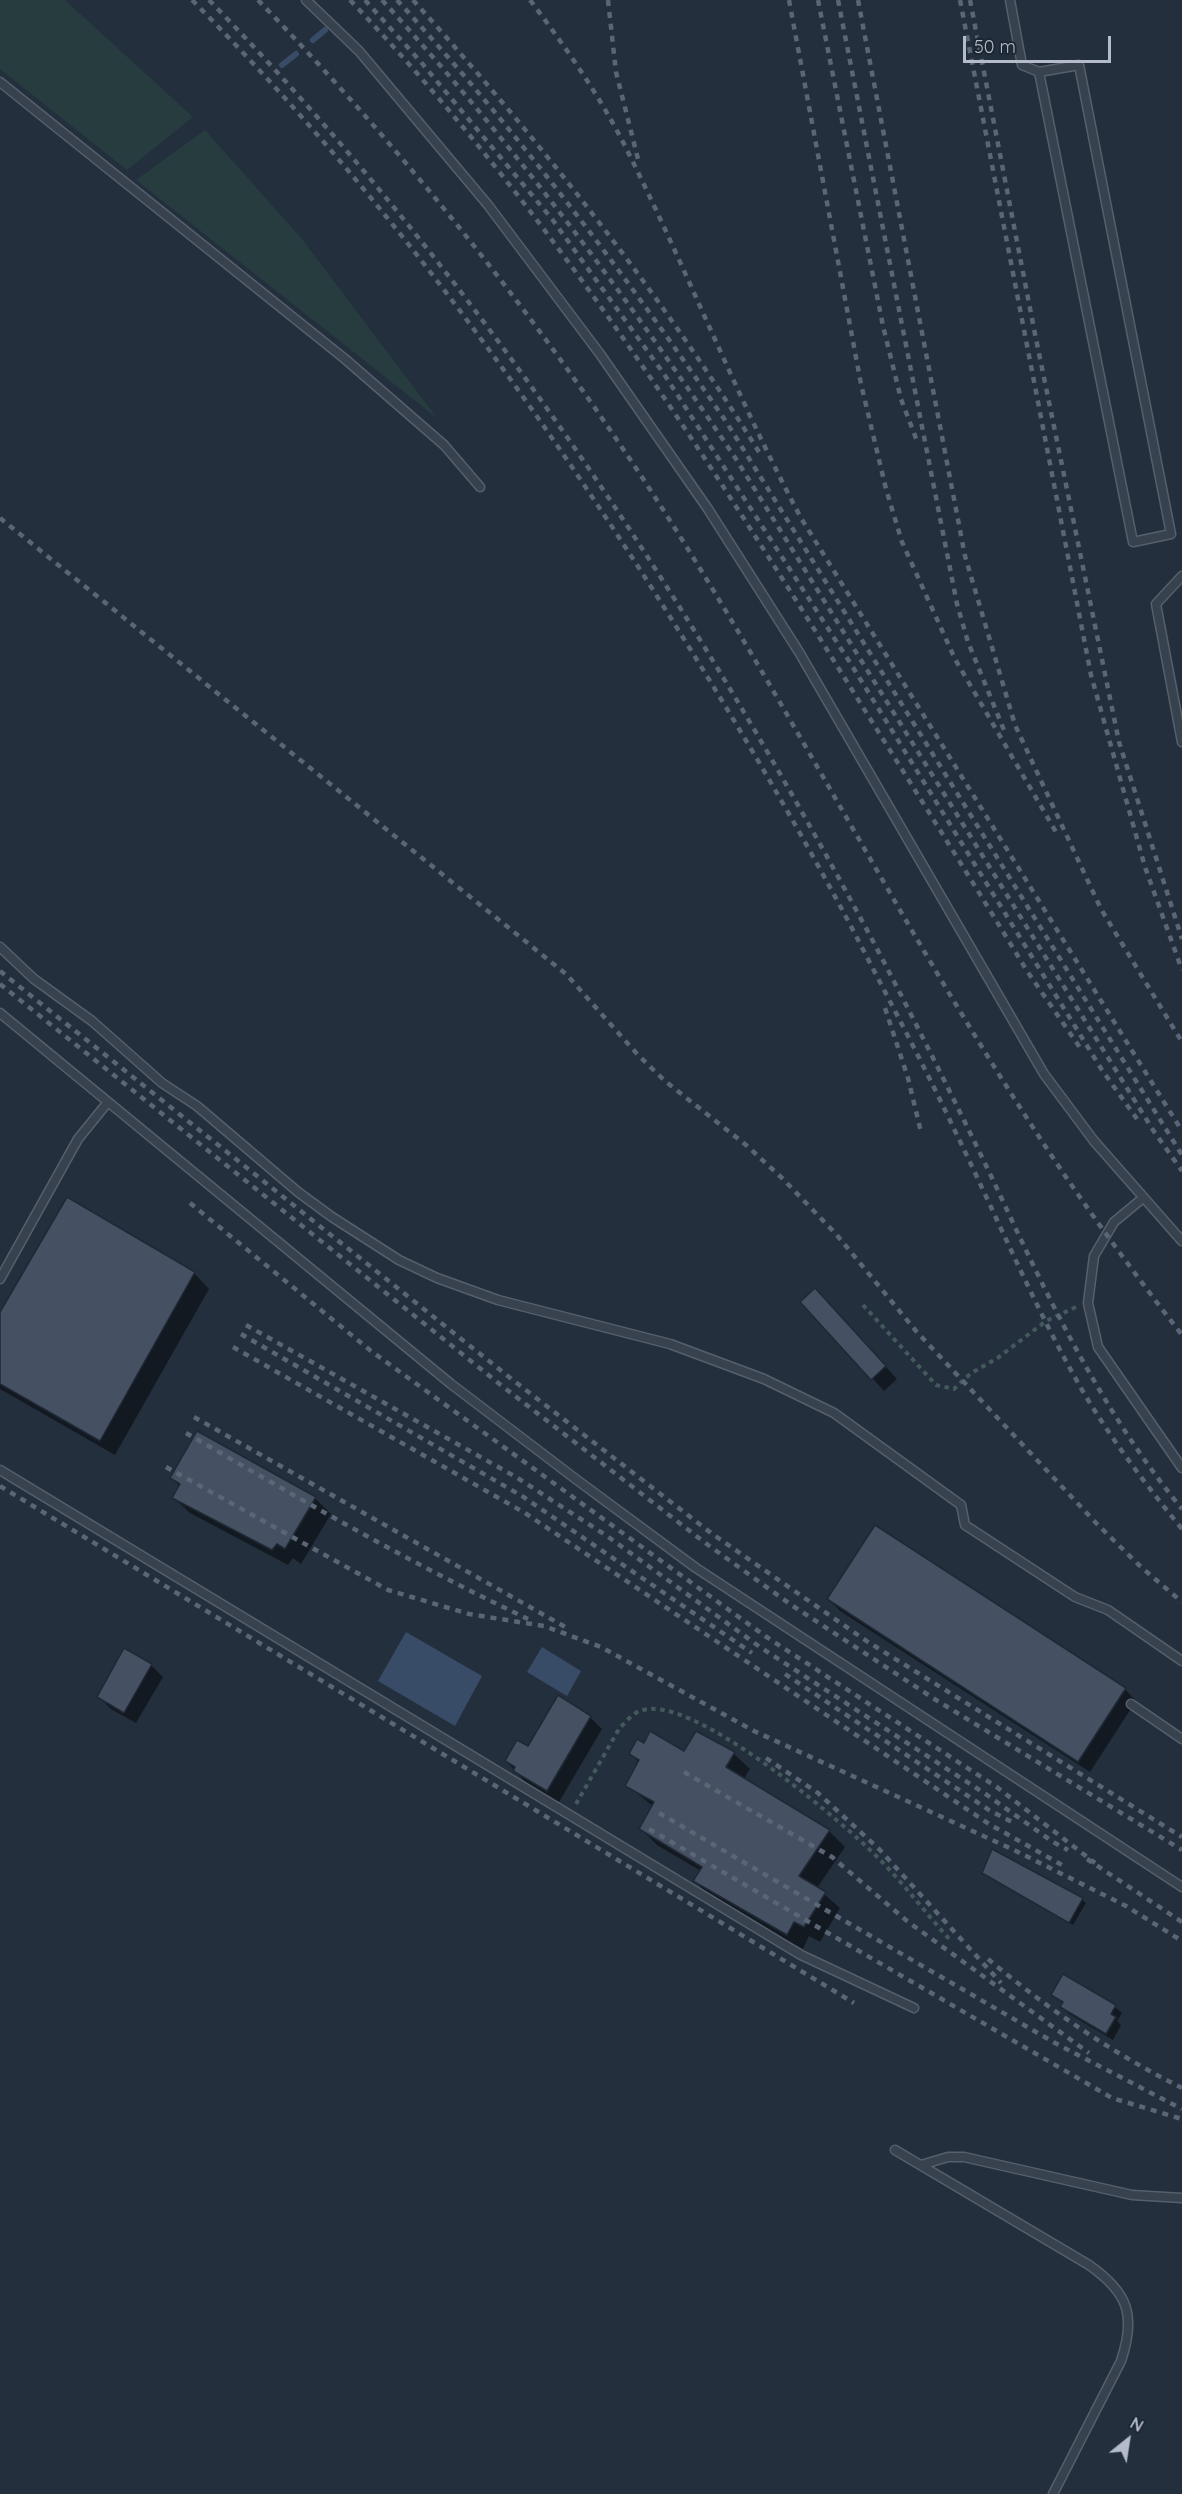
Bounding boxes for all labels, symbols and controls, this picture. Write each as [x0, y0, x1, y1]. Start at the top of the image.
scale bar [966, 24, 1114, 62]
text: 50 m [974, 35, 1016, 58]
north arrow [1098, 2410, 1158, 2470]
text: N [1127, 2413, 1147, 2436]

